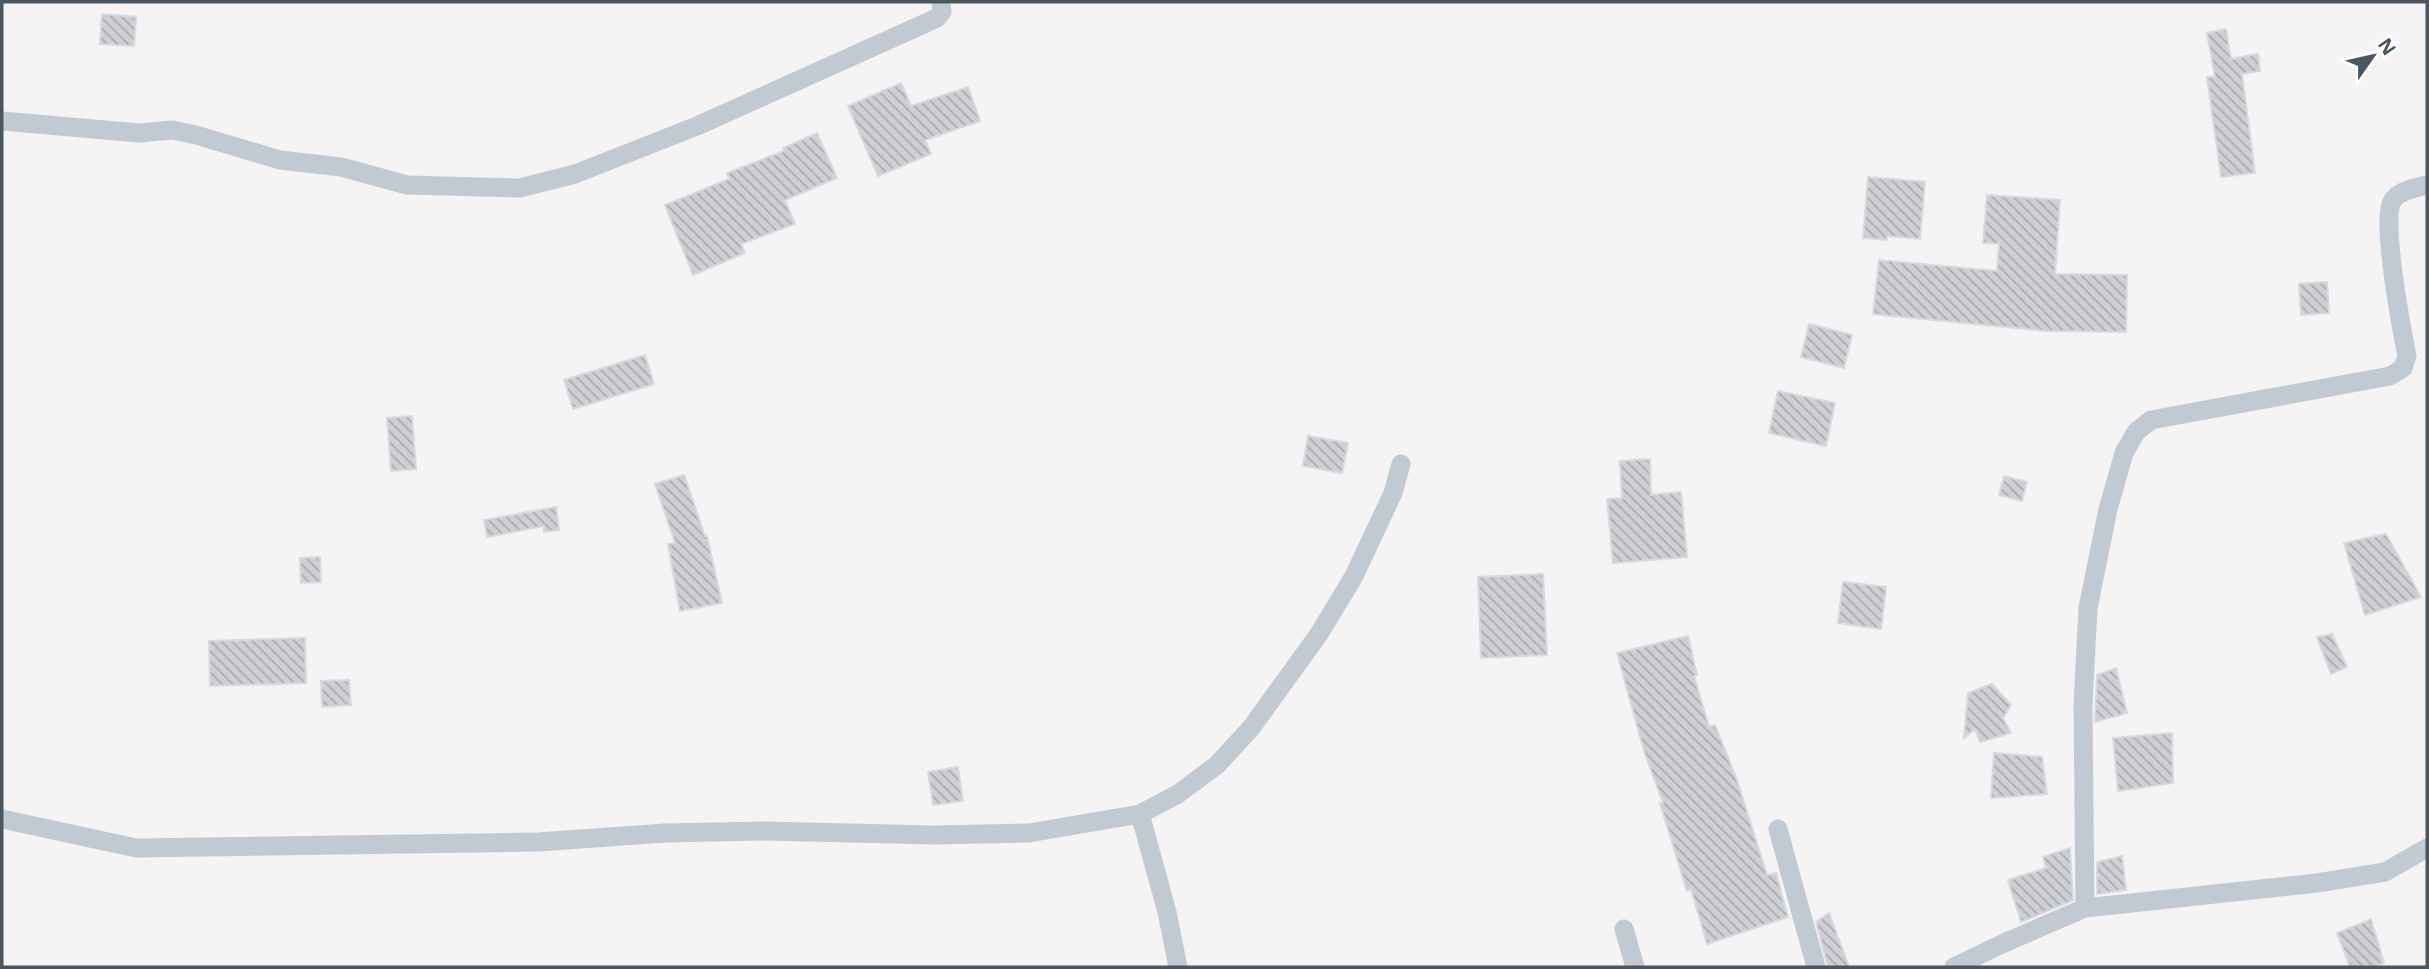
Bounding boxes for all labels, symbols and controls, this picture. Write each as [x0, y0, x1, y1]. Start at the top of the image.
north arrow [2338, 21, 2408, 91]
text: N [2372, 33, 2402, 60]

